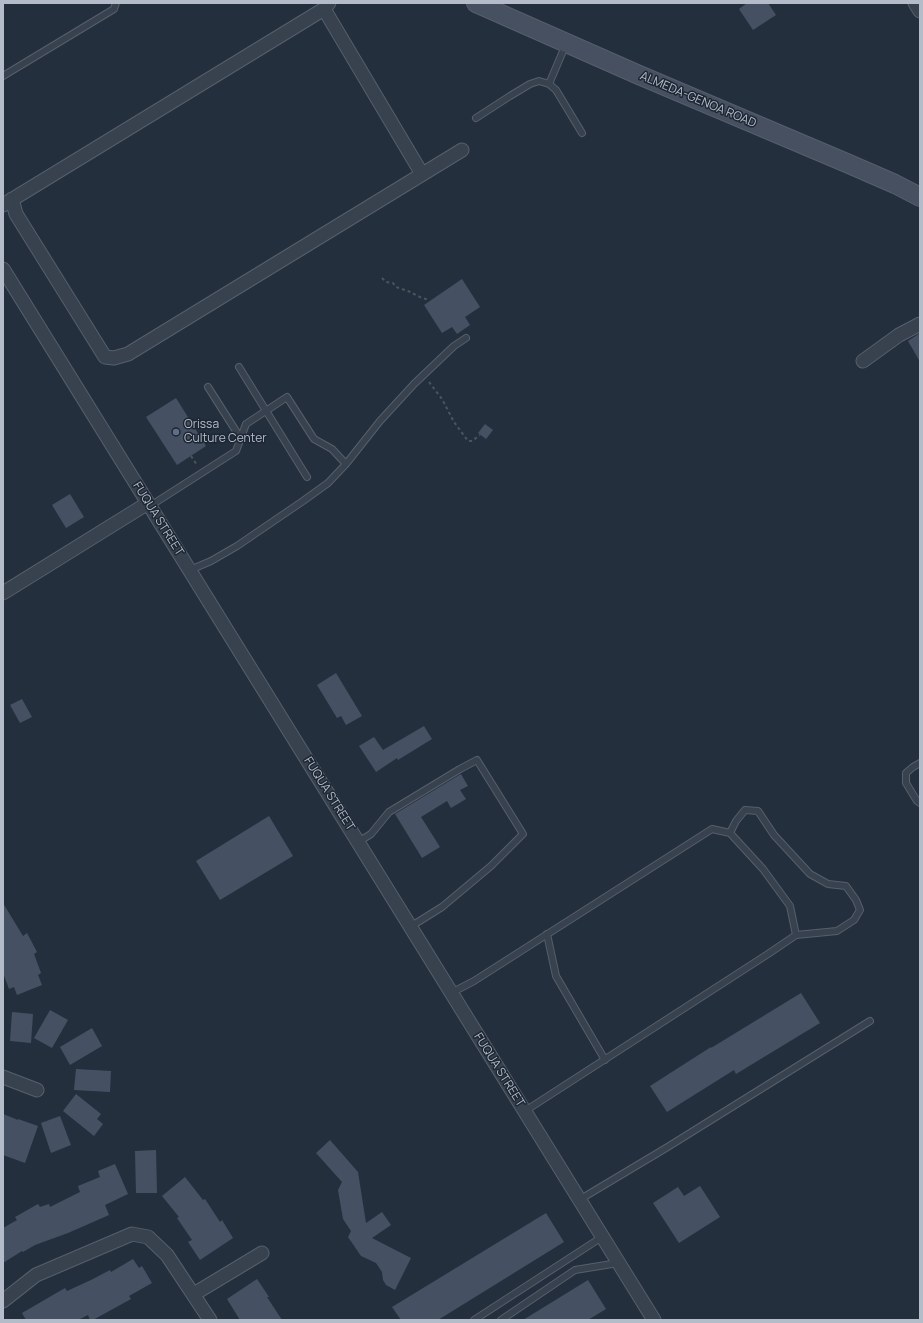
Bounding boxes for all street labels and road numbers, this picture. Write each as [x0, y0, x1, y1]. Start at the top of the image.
street label: ALMEDA-GENOA ROAD [638, 69, 758, 131]
street label: FUQUA STREET [130, 479, 186, 559]
street label: FUQUA STREET [301, 754, 357, 834]
street label: FUQUA STREET [471, 1030, 527, 1110]

